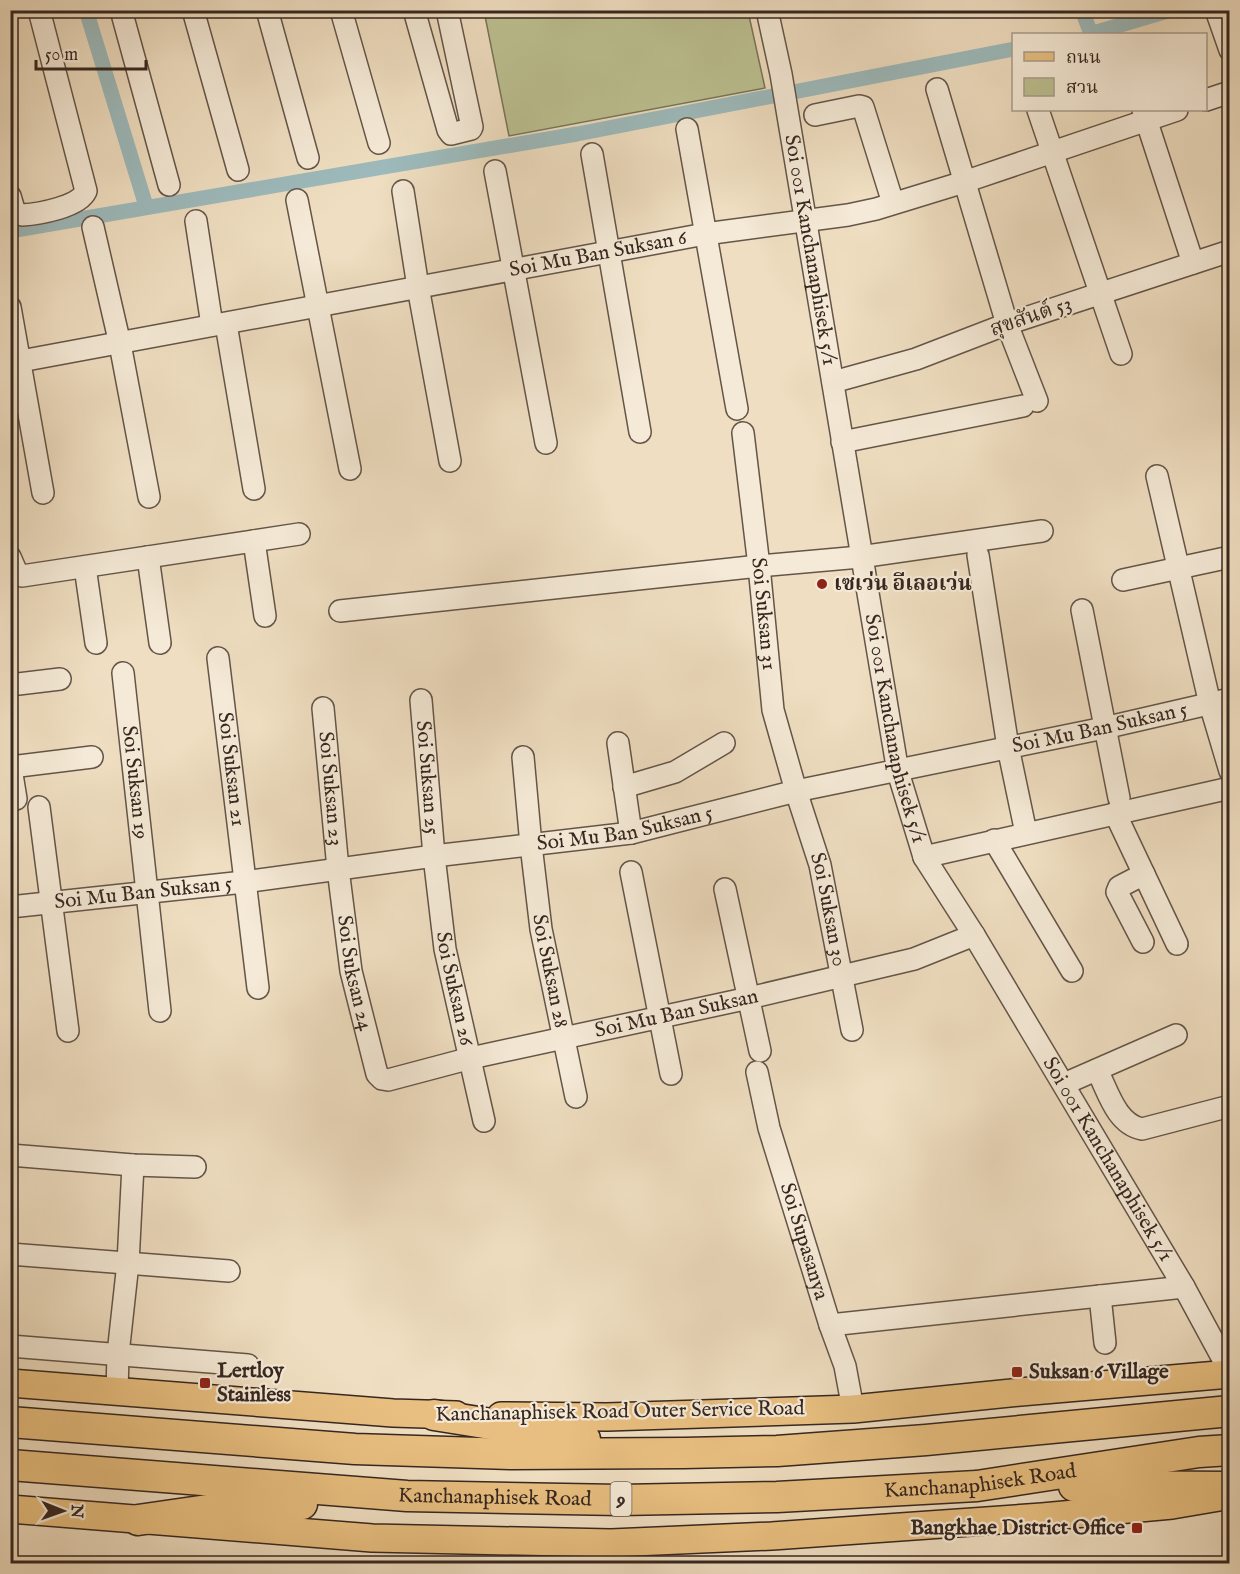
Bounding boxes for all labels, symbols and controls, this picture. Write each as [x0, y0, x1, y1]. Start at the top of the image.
scale bar [36, 33, 146, 71]
legend [1012, 33, 1207, 111]
text: 50 m [45, 44, 78, 67]
text: ถนน [1066, 47, 1101, 70]
text: สวน [1066, 77, 1098, 100]
street label: Soi 001 Kanchanaphisek 5/1 [778, 133, 843, 368]
street label: Soi Mu Ban Suksan 6 [507, 224, 690, 284]
street label: สุขสันต์ 53 [986, 289, 1076, 344]
street label: Soi Suksan 31 [745, 556, 783, 671]
place label: เซเว่น อีเลอเว่น [834, 571, 972, 598]
marker: เซเว่น อีเลอเว่น [815, 577, 829, 591]
street label: Soi 001 Kanchanaphisek 5/1 [858, 612, 932, 846]
street label: Soi Mu Ban Suksan 5 [1010, 696, 1191, 760]
street label: Soi Suksan 21 [211, 710, 252, 828]
street label: Soi Suksan 25 [409, 719, 446, 836]
street label: Soi Suksan 19 [115, 724, 155, 841]
street label: Soi Suksan 23 [312, 730, 349, 847]
street label: Soi Mu Ban Suksan 5 [535, 799, 716, 857]
street label: Soi Suksan 30 [803, 849, 853, 969]
street label: Soi Mu Ban Suksan 5 [53, 870, 234, 916]
street label: Soi Suksan 24 [330, 913, 379, 1034]
street label: Soi Suksan 28 [526, 913, 575, 1030]
street label: Soi Suksan 26 [430, 930, 480, 1050]
street label: Soi Mu Ban Suksan [592, 983, 761, 1044]
street label: Soi 001 Kanchanaphisek 5/1 [1036, 1052, 1179, 1267]
street label: Soi Supasanya [773, 1180, 835, 1304]
place label: Lertloy Stainless [217, 1358, 291, 1409]
place label: Suksan 6 Village [1029, 1359, 1169, 1386]
marker: Suksan 6 Village [1010, 1365, 1024, 1379]
marker: Lertloy Stainless [198, 1376, 212, 1390]
street label: Kanchanaphisek Road Outer Service Road [435, 1395, 806, 1429]
street label: Kanchanaphisek Road [883, 1457, 1079, 1505]
north arrow [33, 1481, 93, 1541]
street label: Kanchanaphisek Road [397, 1482, 593, 1513]
road number: 9 [610, 1482, 632, 1516]
text: N [66, 1503, 86, 1518]
place label: Bangkhae District Office [910, 1515, 1125, 1542]
marker: Bangkhae District Office [1130, 1521, 1144, 1535]

